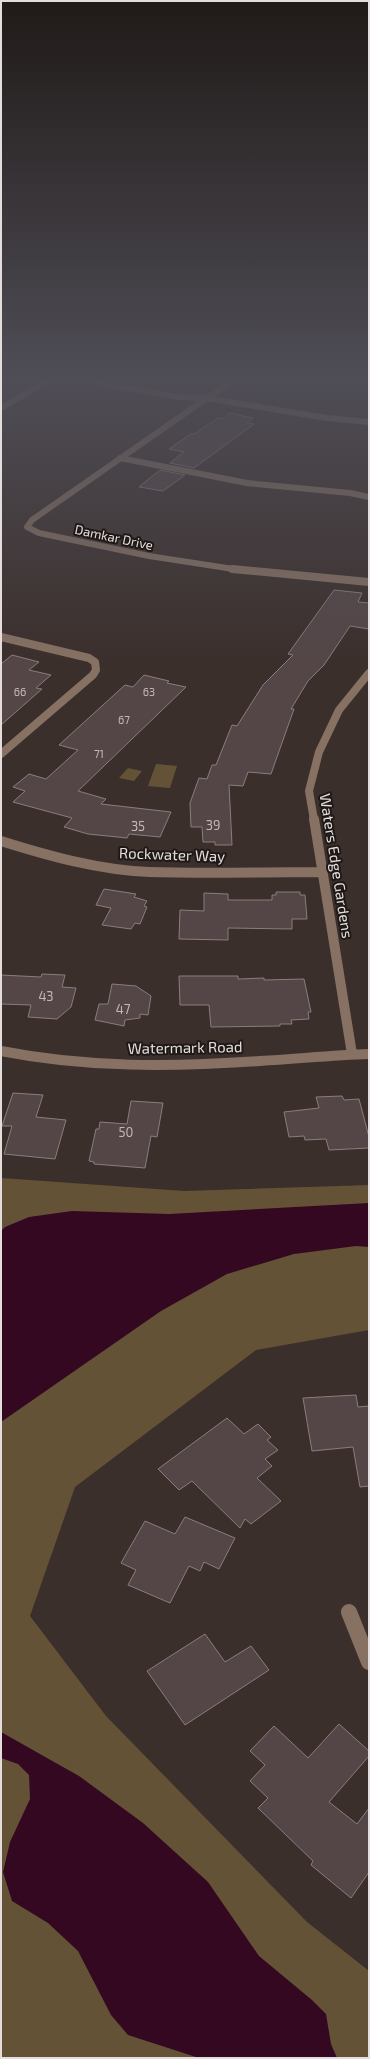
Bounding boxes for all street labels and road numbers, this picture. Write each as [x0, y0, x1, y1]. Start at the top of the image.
street label: Damkar Drive [73, 521, 155, 553]
street label: Waters Edge Gardens [317, 792, 357, 939]
street label: Rockwater Way [119, 843, 225, 865]
street label: Watermark Road [127, 1037, 243, 1057]

